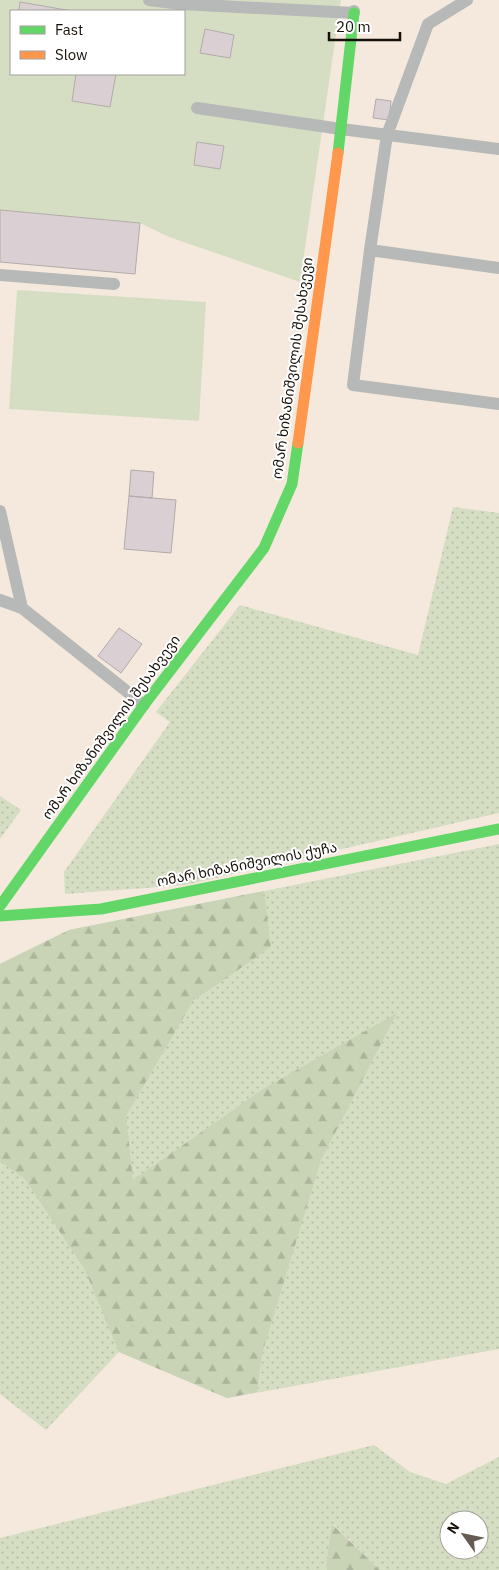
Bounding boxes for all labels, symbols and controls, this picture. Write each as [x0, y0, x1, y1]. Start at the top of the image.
legend [10, 10, 185, 75]
scale bar [329, 10, 400, 42]
text: 20 m [336, 17, 371, 36]
text: Fast [55, 20, 83, 39]
text: Slow [55, 45, 88, 64]
street label: ომარ ხიზანიშვილის შესახვევი [268, 256, 316, 480]
street label: ომარ ხიზანიშვილის შესახვევი [38, 631, 184, 823]
street label: ომარ ხიზანიშვილის ქუჩა [155, 838, 339, 890]
north arrow [439, 1510, 489, 1560]
text: N [443, 1519, 463, 1537]

